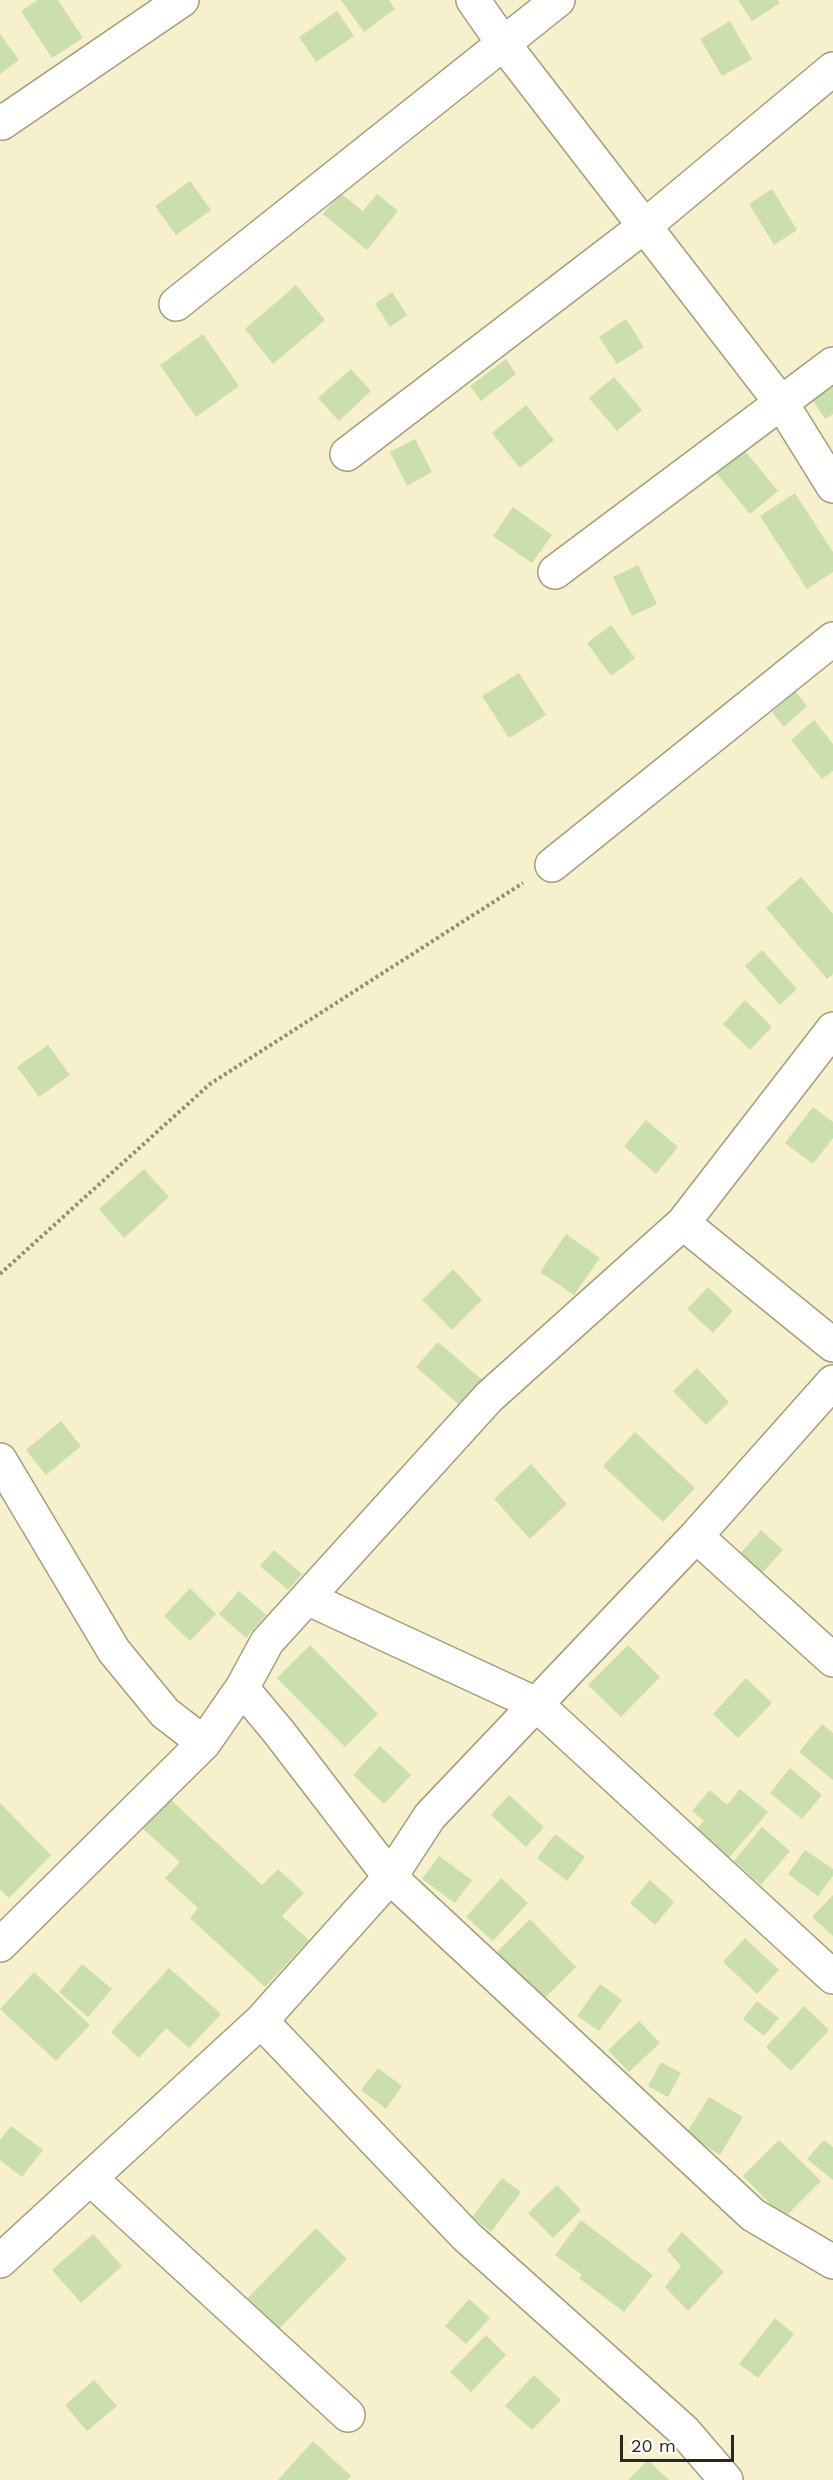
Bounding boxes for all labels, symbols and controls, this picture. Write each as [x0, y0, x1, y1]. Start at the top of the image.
scale bar [623, 2423, 737, 2461]
text: 20 m [631, 2435, 676, 2456]

